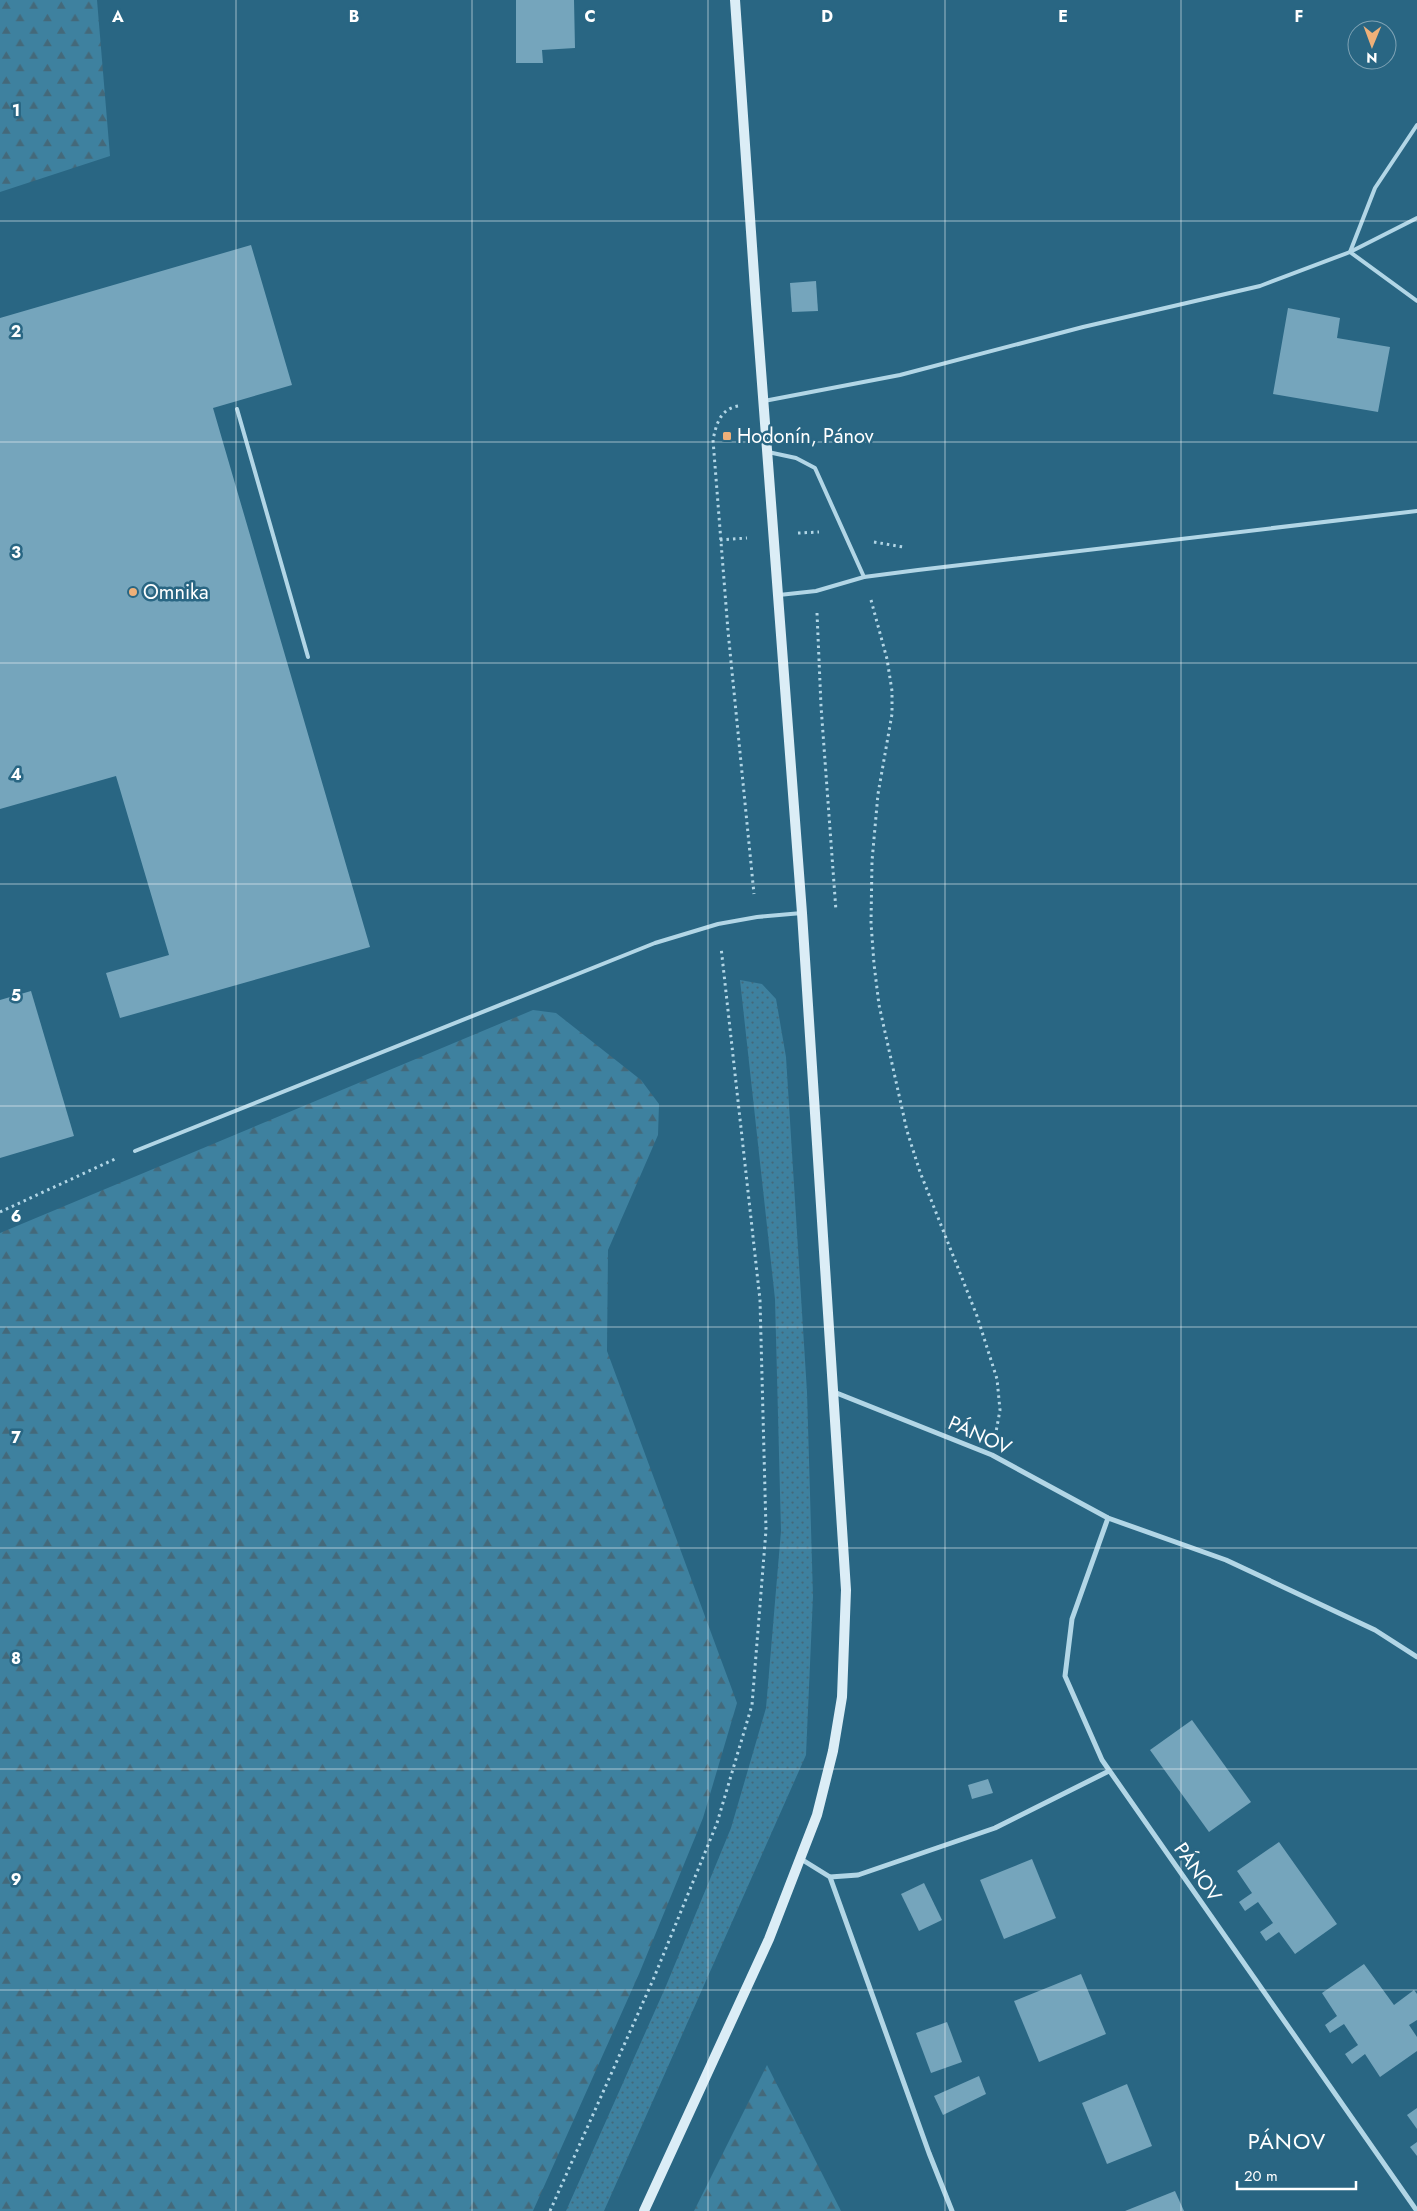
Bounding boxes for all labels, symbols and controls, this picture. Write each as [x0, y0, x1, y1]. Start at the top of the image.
text: A [111, 5, 124, 28]
text: B [349, 5, 359, 28]
text: C [584, 5, 596, 28]
text: D [821, 5, 833, 28]
text: E [1058, 5, 1068, 28]
text: F [1295, 5, 1303, 28]
north arrow [1347, 20, 1397, 70]
text: N [1366, 48, 1378, 68]
text: 1 [12, 99, 20, 122]
text: 2 [11, 320, 21, 343]
place label: Hodonín, Pánov [737, 422, 874, 451]
marker: Hodonín, Pánov [721, 430, 733, 442]
text: 3 [11, 541, 21, 564]
place label: Omnika [143, 578, 209, 607]
marker: Omnika [127, 586, 139, 598]
text: 4 [10, 763, 22, 786]
text: 5 [11, 984, 21, 1007]
text: 6 [11, 1205, 21, 1228]
street label: PÁNOV [943, 1409, 1017, 1463]
text: 7 [11, 1426, 21, 1449]
text: 8 [11, 1647, 21, 1670]
street label: PÁNOV [1167, 1837, 1229, 1909]
text: 9 [11, 1868, 21, 1891]
district label: PÁNOV [1248, 2125, 1326, 2157]
scale bar [1237, 2158, 1356, 2190]
text: 20 m [1244, 2165, 1278, 2187]

